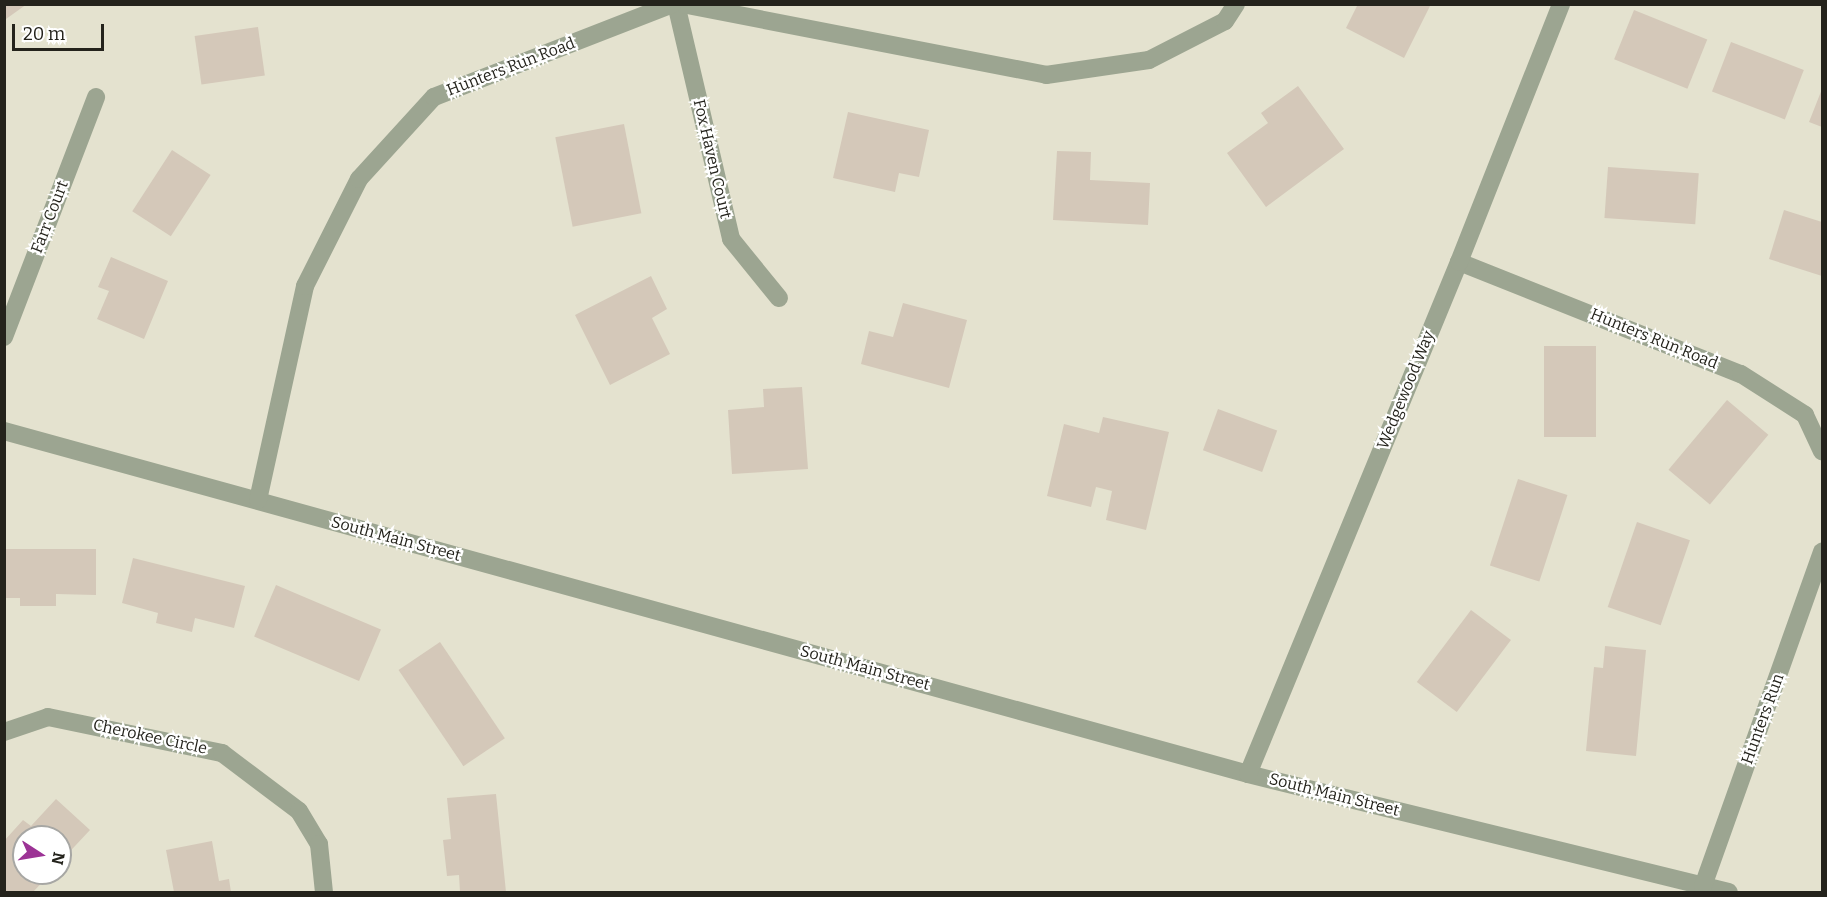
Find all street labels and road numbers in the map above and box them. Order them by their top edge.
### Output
street label: Hunters Run Road [444,34,578,100]
street label: Fox Haven Court [689,97,735,221]
street label: Farr Court [27,178,73,256]
street label: Hunters Run Road [1587,305,1721,373]
street label: Wedgewood Way [1374,328,1438,452]
street label: South Main Street [329,512,463,566]
street label: South Main Street [798,641,932,695]
street label: Hunters Run [1738,671,1788,767]
street label: Cherokee Circle [91,716,209,758]
street label: South Main Street [1267,770,1401,820]

